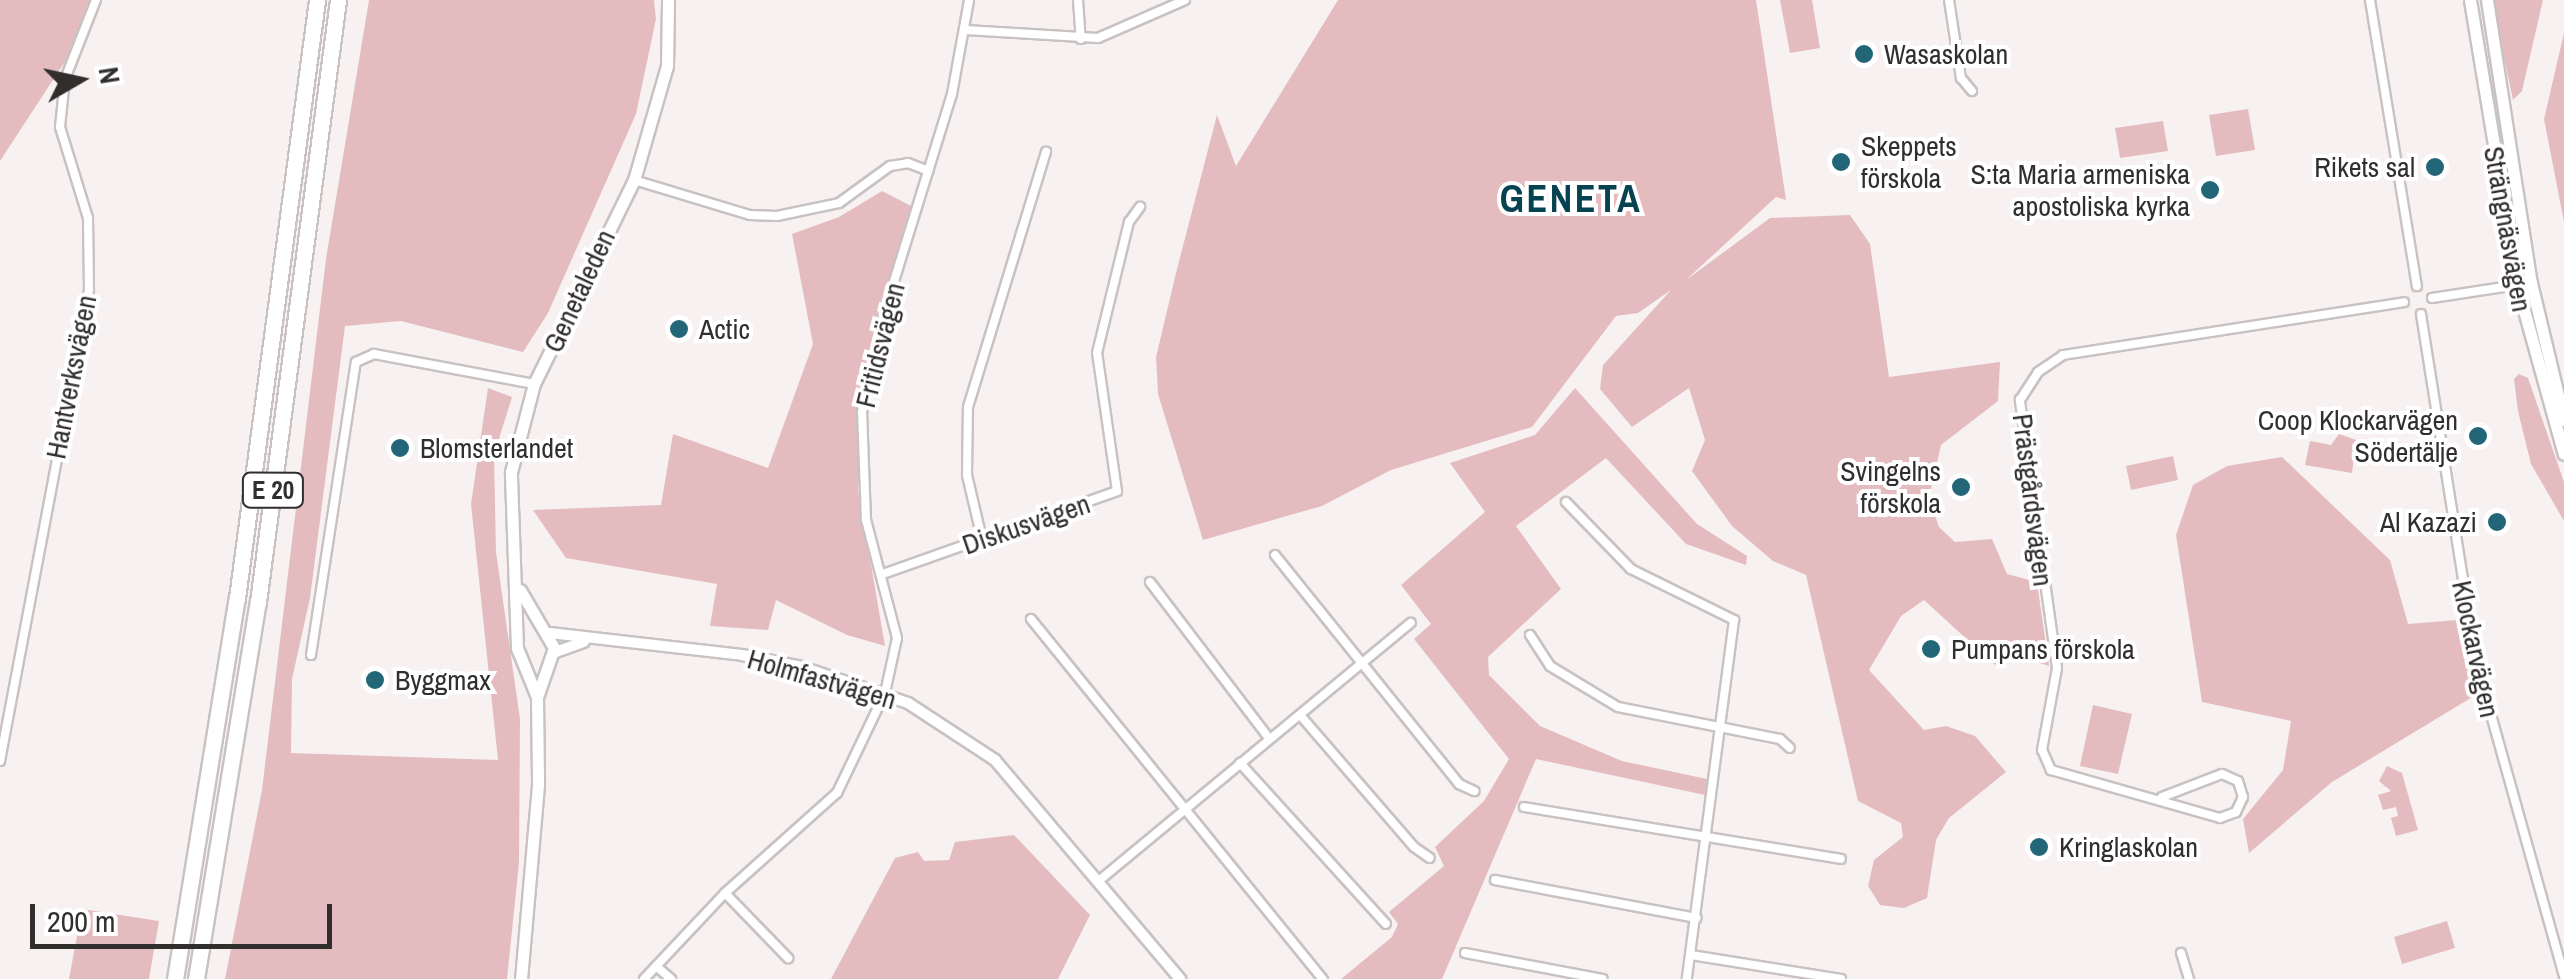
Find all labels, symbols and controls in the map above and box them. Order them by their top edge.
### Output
north arrow [30,30,130,130]
place label: Wasaskolan [1884,37,2008,71]
marker: Wasaskolan [1853,43,1875,65]
text: N [90,64,130,86]
place label: Skeppets förskola [1861,129,1957,195]
street label: Strängnäsvägen [2477,144,2539,314]
place label: Rikets sal [2314,150,2415,184]
marker: Skeppets förskola [1830,151,1852,173]
marker: Rikets sal [2424,156,2446,178]
place label: S:ta Maria armeniska apostoliska kyrka [1971,157,2190,223]
district label: GENETA [1500,176,1642,222]
marker: S:ta Maria armeniska apostoliska kyrka [2199,179,2221,201]
street label: Genetaleden [536,224,622,358]
street label: Fritidsvägen [848,279,912,411]
street label: Hantverksvägen [39,292,103,462]
place label: Actic [699,312,750,346]
marker: Actic [668,318,690,340]
place label: Coop Klockarvägen Södertälje [2258,403,2458,469]
street label: Prästgårdsvägen [2006,412,2060,588]
marker: Coop Klockarvägen Södertälje [2467,425,2489,447]
place label: Blomsterlandet [420,431,573,465]
marker: Blomsterlandet [389,437,411,459]
place label: Svingelns förskola [1840,454,1941,520]
road number: E 20 [240,470,306,510]
marker: Svingelns förskola [1950,476,1972,498]
street label: Diskusvägen [958,487,1094,561]
place label: Al Kazazi [2380,505,2477,539]
marker: Al Kazazi [2486,511,2508,533]
street label: Klockarvägen [2445,577,2507,721]
place label: Pumpans förskola [1951,632,2135,666]
marker: Pumpans förskola [1920,638,1942,660]
street label: Holmfastvägen [744,642,900,716]
place label: Byggmax [395,663,491,697]
marker: Byggmax [364,669,386,691]
place label: Kringlaskolan [2059,830,2198,864]
marker: Kringlaskolan [2028,836,2050,858]
scale bar [35,884,338,946]
text: 200 m [47,901,115,941]

